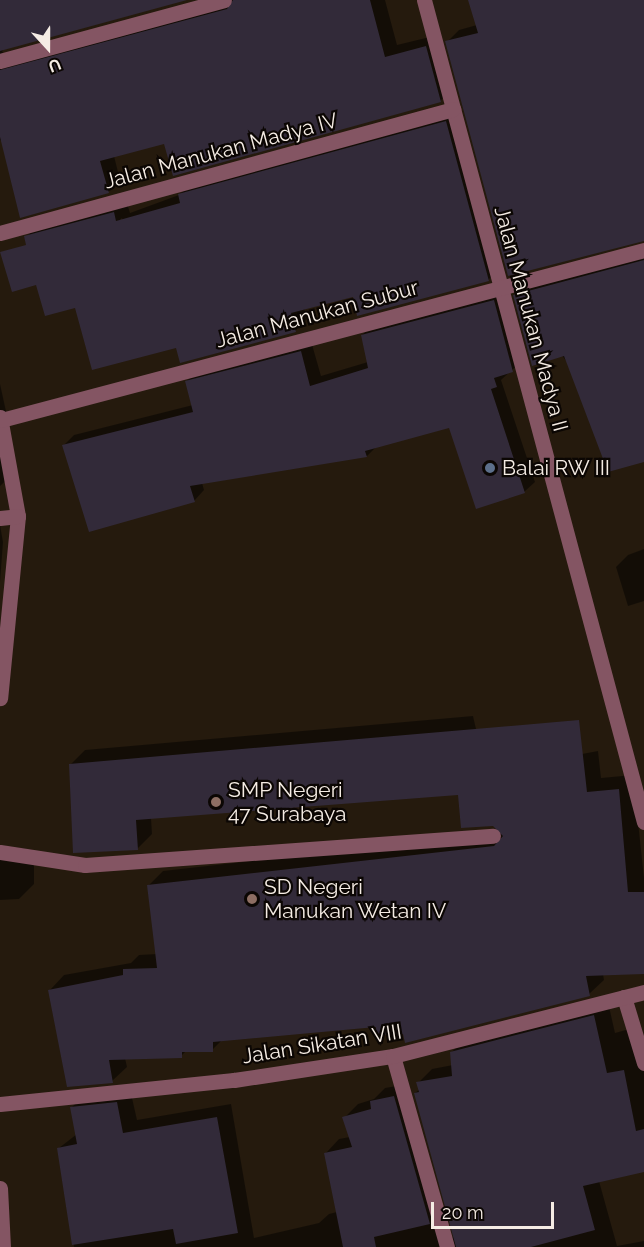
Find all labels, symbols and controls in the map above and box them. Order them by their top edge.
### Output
north arrow [18,18,78,78]
text: U [46,54,64,76]
street label: Jalan Manukan Madya IV [101,108,341,194]
street label: Jalan Manukan Madya II [489,204,573,434]
street label: Jalan Manukan Subur [213,275,421,353]
place label: Balai RW III [502,455,611,481]
marker: Balai RW III [483,461,497,475]
place label: SMP Negeri 47 Surabaya [228,777,347,827]
marker: SMP Negeri 47 Surabaya [209,795,223,809]
place label: SD Negeri Manukan Wetan IV [264,874,447,924]
marker: SD Negeri Manukan Wetan IV [245,892,259,906]
street label: Jalan Sikatan VIII [240,1019,404,1069]
scale bar [434,1190,557,1228]
text: 20 m [442,1202,484,1223]

